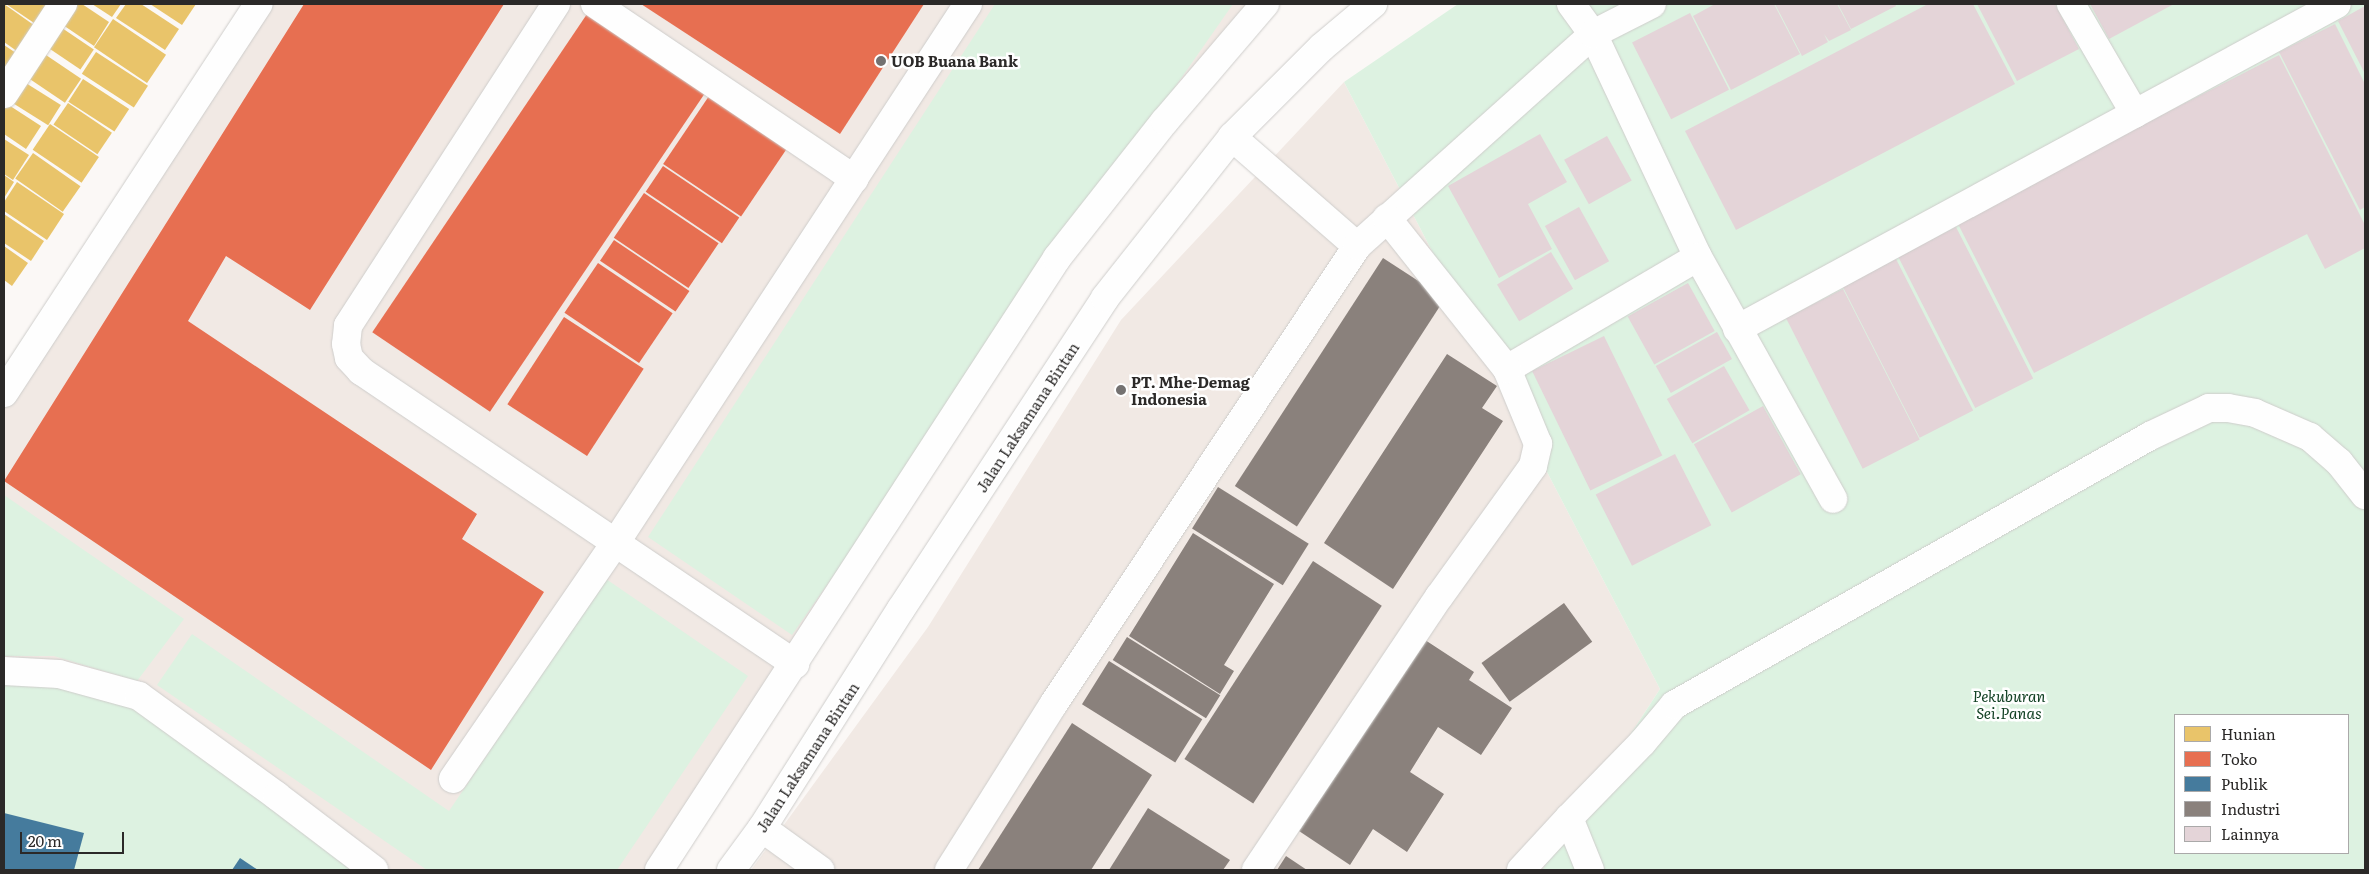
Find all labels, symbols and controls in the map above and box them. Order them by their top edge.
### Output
place label: UOB Buana Bank [891,52,1018,70]
marker: UOB Buana Bank [875,55,887,67]
street label: Jalan Laksamana Bintan [972,339,1082,495]
place label: PT. Mhe-Demag Indonesia [1131,372,1250,407]
marker: PT. Mhe-Demag Indonesia [1115,384,1127,396]
street label: Jalan Laksamana Bintan [752,679,862,835]
park label: Pekuburan Sei.Panas [1973,686,2045,721]
legend [2174,714,2349,854]
text: Hunian [2221,722,2276,745]
text: Toko [2221,747,2257,770]
text: Publik [2221,772,2267,795]
text: Industri [2221,797,2280,820]
scale bar [22,822,126,854]
text: Lainnya [2221,822,2279,845]
text: 20 m [28,829,62,852]

